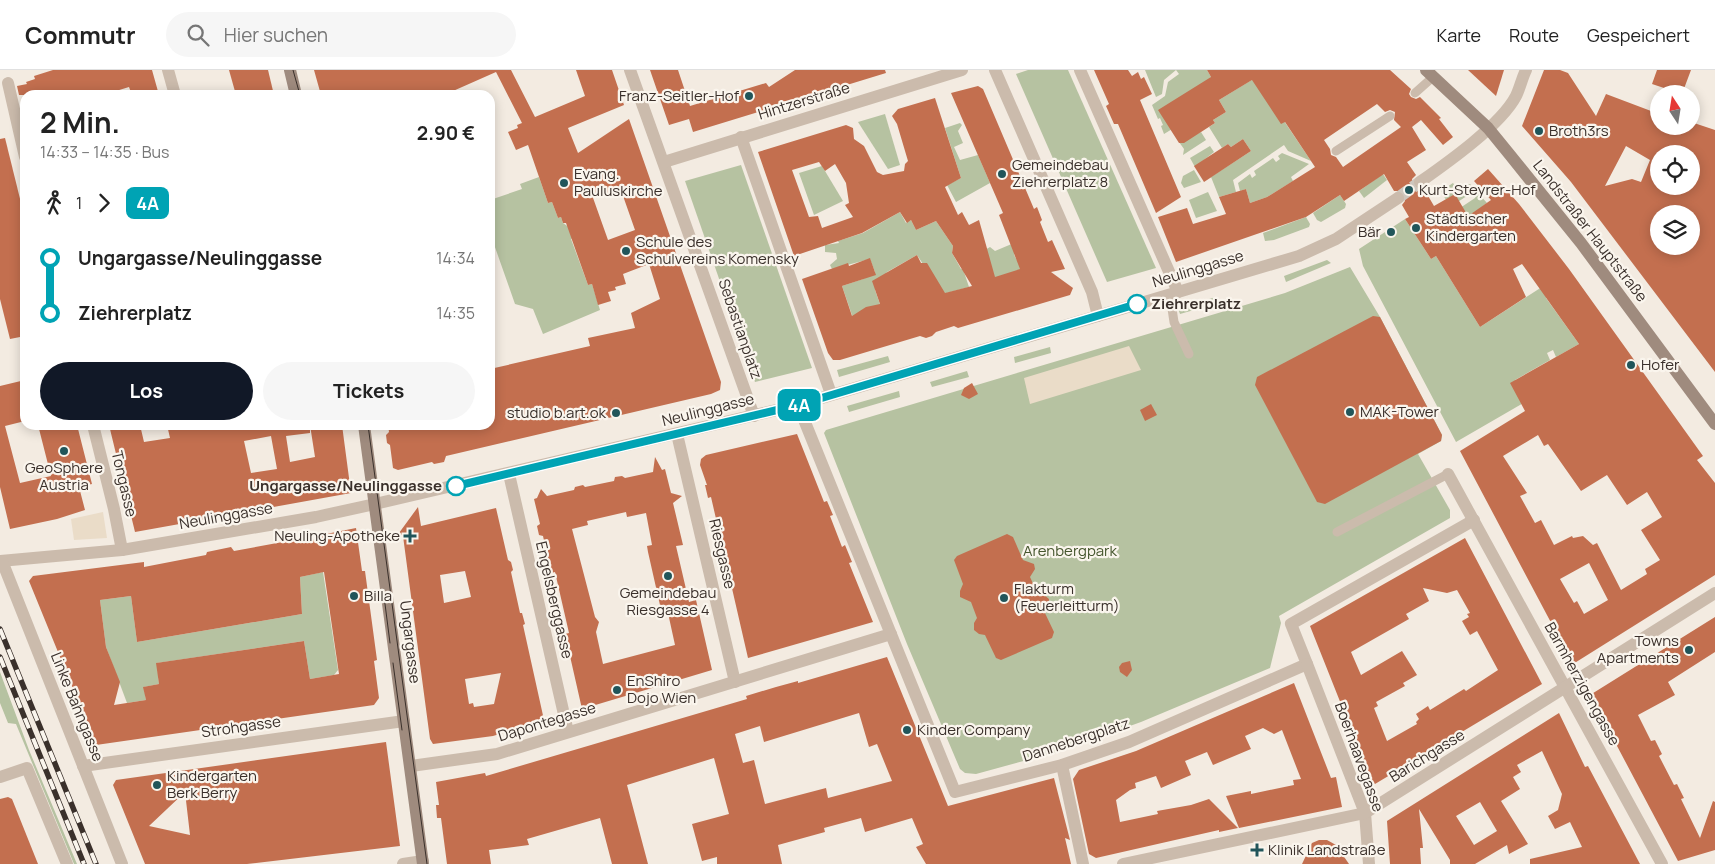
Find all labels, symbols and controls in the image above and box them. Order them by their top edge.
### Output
search box [166,12,516,57]
text: Commutr [25,18,136,51]
icon: search [184,21,212,49]
text: Hier suchen [224,22,328,48]
text: Karte [1436,23,1481,47]
text: Route [1509,23,1559,47]
text: Gespeichert [1587,23,1690,47]
street label: Hintzerstraße [755,77,853,124]
place label: Franz-Seitler-Hof [619,85,740,106]
north arrow [1650,85,1700,135]
map controls [1650,85,1700,255]
marker: Franz-Seitler-Hof [743,90,755,102]
text: 2 Min. [40,103,120,141]
text: 2.90 € [417,120,475,146]
place label: Broth3rs [1549,120,1609,141]
marker: Broth3rs [1533,125,1545,137]
text: 14:33 – 14:35 · Bus [40,141,169,163]
button: locate [1650,145,1700,195]
place label: Gemeindebau Ziehrerplatz 8 [1012,154,1109,192]
street label: Landstraßer Hauptstraße [1528,155,1653,306]
place label: Evang. Pauluskirche [574,163,663,201]
marker: Gemeindebau Ziehrerplatz 8 [996,168,1008,180]
marker: Evang. Pauluskirche [558,177,570,189]
place label: Kurt-Steyrer-Hof [1419,179,1536,200]
marker: Kurt-Steyrer-Hof [1403,184,1415,196]
icon: walk [40,189,68,217]
icon: forward [90,189,118,217]
text: 4A [136,191,159,215]
text: 1 [76,192,82,214]
button: layers [1650,205,1700,255]
place label: Städtischer Kindergarten [1426,208,1516,246]
place label: Bär [1358,221,1382,242]
marker: Städtischer Kindergarten [1410,222,1422,234]
marker: Bär [1385,226,1397,238]
place label: Schule des Schulvereins Komensky [636,231,799,269]
text: Ungargasse/Neulinggasse [78,245,322,271]
marker: Schule des Schulvereins Komensky [620,245,632,257]
street label: Neulinggasse [1150,245,1246,292]
text: 14:34 [436,247,475,269]
street label: Sebastianplatz [714,276,767,382]
place label: Ziehrerplatz [1151,293,1241,314]
marker: Ziehrerplatz [1127,294,1147,314]
text: Ziehrerplatz [78,300,192,326]
text: 14:35 [436,302,475,324]
place label: Hofer [1641,354,1680,375]
marker: Hofer [1625,359,1637,371]
button: Los [40,362,253,420]
button: Tickets [263,362,475,420]
street label: Neulinggasse [659,388,756,431]
line badge: 4A [776,389,822,421]
text: 4A [788,393,810,417]
place label: MAK-Tower [1360,401,1440,422]
place label: studio b.art.ok [507,402,607,423]
marker: MAK-Tower [1344,406,1356,418]
marker: studio b.art.ok [610,407,622,419]
marker: GeoSphere Austria [58,445,70,457]
street label: Tongasse [107,449,142,519]
place label: GeoSphere Austria [25,457,103,495]
place label: Ungargasse/Neulinggasse [249,475,442,496]
marker: Ungargasse/Neulinggasse [446,476,466,496]
street label: Neulinggasse [178,497,274,534]
street label: Riesgasse [704,517,741,591]
place label: Neuling-Apotheke [274,525,400,546]
marker: Neuling-Apotheke [404,530,416,542]
street label: Engelsberggasse [531,539,578,661]
park label: Arenbergpark [1023,540,1118,561]
marker: Gemeindebau Riesgasse 4 [662,570,674,582]
place label: Flakturm (Feuerleitturm) [1014,578,1120,616]
place label: Gemeindebau Riesgasse 4 [620,582,716,620]
place label: Billa [364,585,392,606]
marker: Billa [348,590,360,602]
marker: Flakturm (Feuerleitturm) [998,592,1010,604]
street label: Ungargasse [395,599,426,685]
street label: Barmherzigengasse [1540,618,1625,750]
place label: Towns Apartments [1597,630,1679,668]
marker: Towns Apartments [1683,644,1695,656]
street label: Linke Bahngasse [46,649,109,765]
place label: EnShiro Dojo Wien [627,670,696,708]
marker: EnShiro Dojo Wien [611,684,623,696]
street label: Dapontegasse [495,697,599,746]
street label: Boerhaavegasse [1330,699,1389,815]
street label: Strohgasse [200,711,282,742]
street label: Dannebergplatz [1020,712,1132,767]
place label: Kinder Company [917,719,1030,740]
marker: Kinder Company [901,724,913,736]
street label: Barichgasse [1385,724,1469,787]
place label: Kindergarten Berk Berry [167,765,257,803]
marker: Kindergarten Berk Berry [151,779,163,791]
place label: Klinik Landstraße [1268,839,1386,860]
marker: Klinik Landstraße [1250,843,1264,857]

